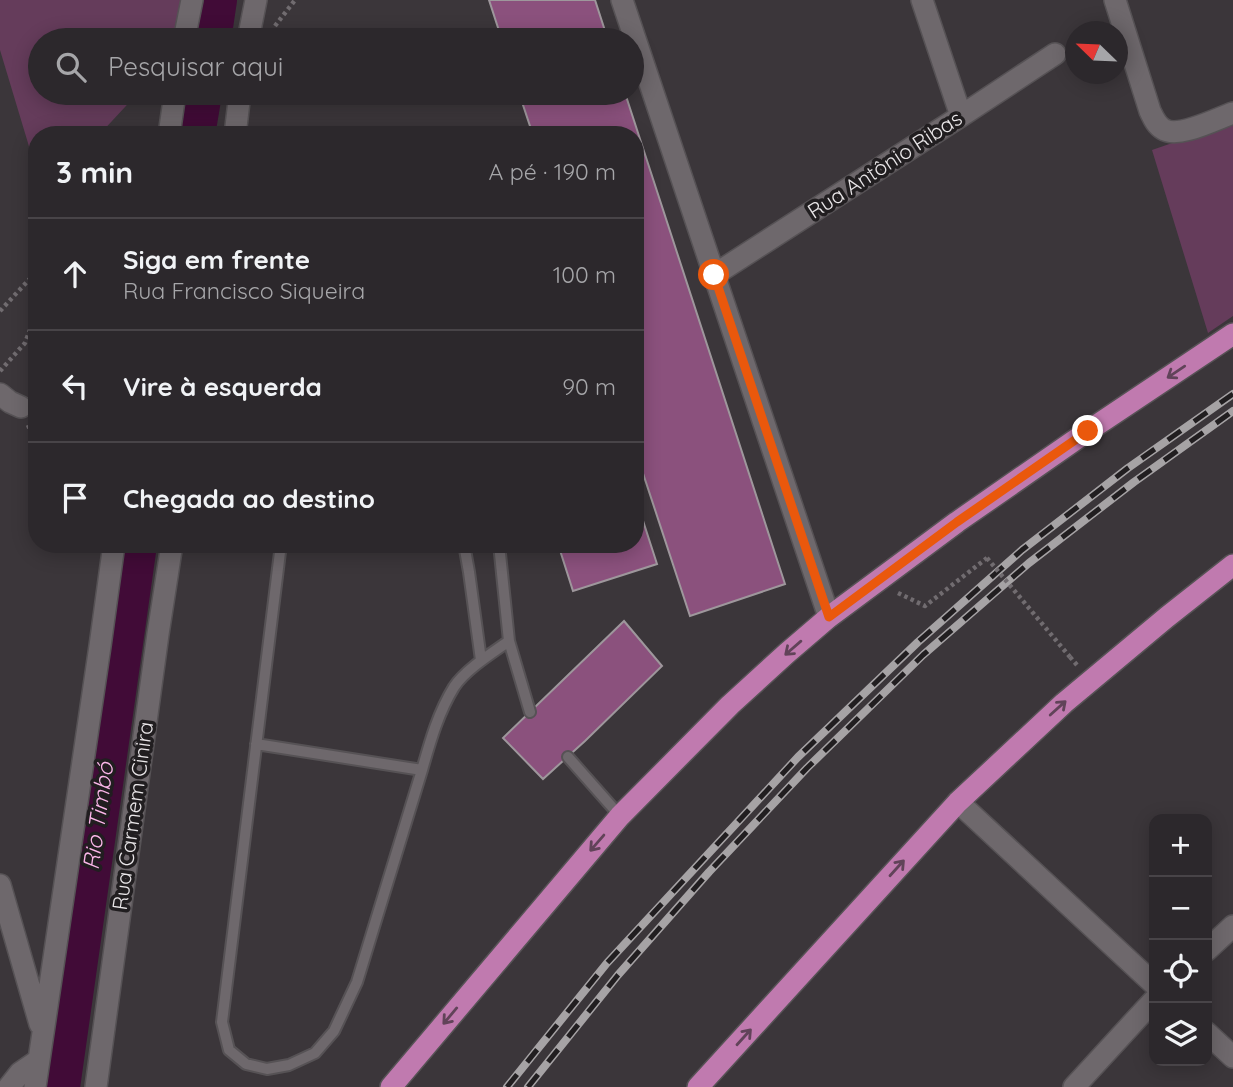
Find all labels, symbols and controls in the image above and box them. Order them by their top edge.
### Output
north arrow [1065,21,1128,84]
search box [28,28,644,105]
icon: search [52,48,90,86]
text: Pesquisar aqui [108,50,283,83]
street label: Rua Antônio Ribas [802,105,966,224]
text: 3 min [56,153,133,191]
text: A pé · 190 m [489,157,616,186]
text: Siga em frente [123,243,310,276]
icon: ahead [56,255,94,293]
route start [698,259,729,290]
text: 100 m [553,260,616,289]
text: Rua Francisco Siqueira [123,276,365,305]
one-way arrow [1167,365,1186,379]
icon: left [56,367,94,405]
text: Vire à esquerda [123,370,322,403]
text: 90 m [562,372,616,401]
route end [1072,415,1103,446]
icon: arrive [56,479,94,517]
text: Chegada ao destino [123,482,375,515]
one-way arrow [784,640,802,656]
one-way arrow [1049,700,1066,717]
street label: Rua Carmem Cinira [106,720,158,912]
water label: Rio Timbó [76,759,120,871]
map controls [1149,814,1212,1066]
button: + [1149,814,1212,877]
one-way arrow [589,834,605,852]
one-way arrow [889,859,905,877]
button: − [1149,877,1212,940]
button: locate [1149,940,1212,1003]
button: layers [1149,1003,1212,1066]
one-way arrow [442,1007,458,1025]
one-way arrow [735,1028,751,1046]

